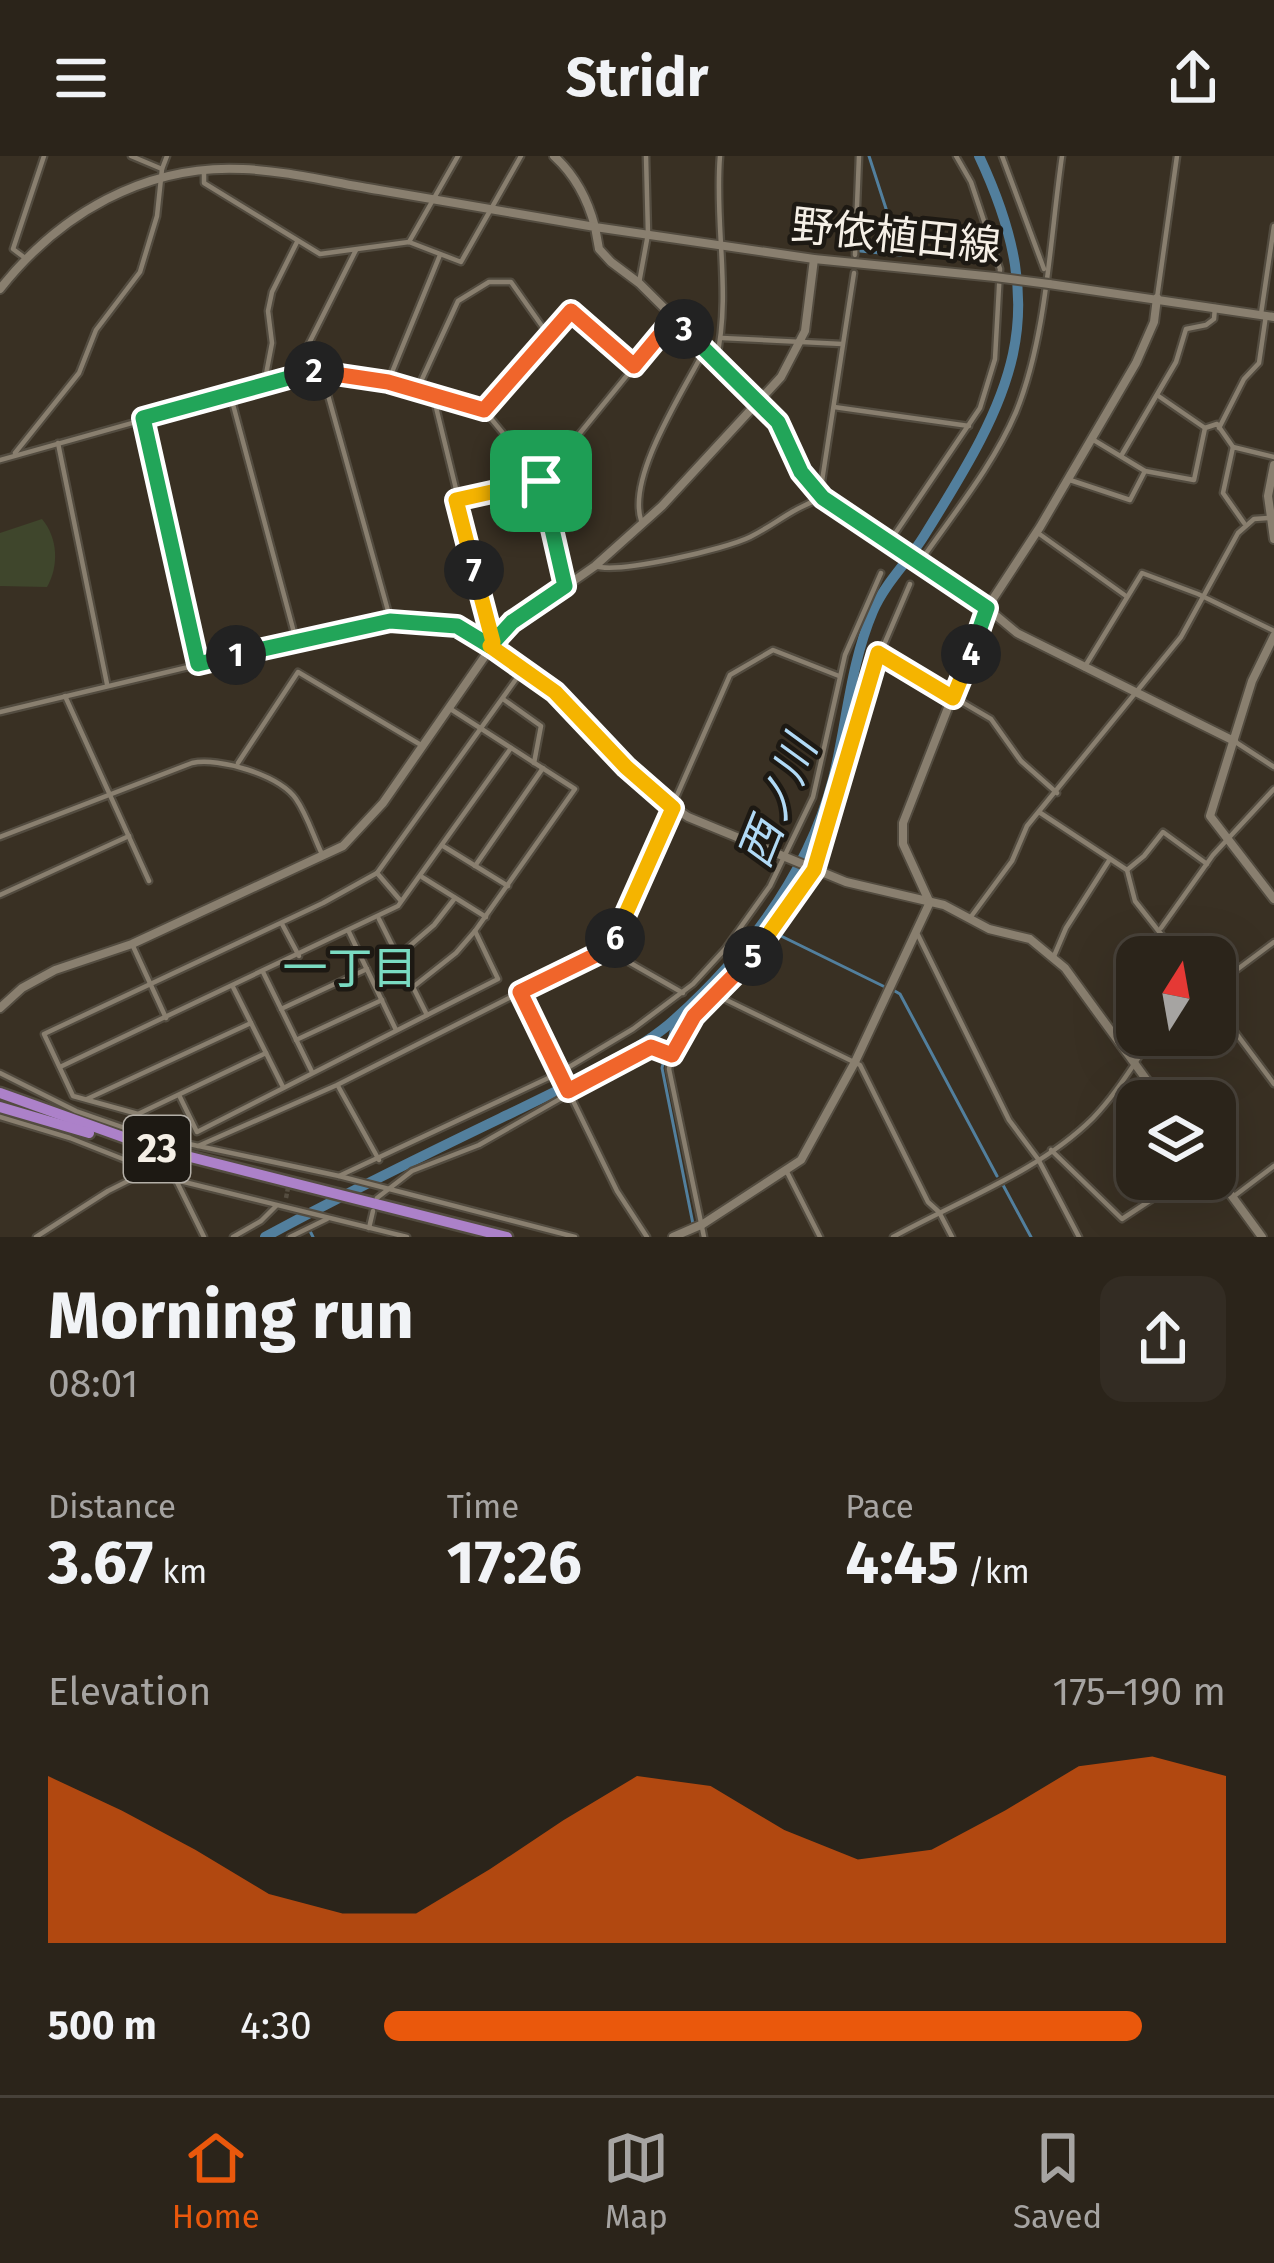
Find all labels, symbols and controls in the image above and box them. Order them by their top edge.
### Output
icon: menu [48,45,114,111]
icon: share [1160,45,1226,111]
text: Stridr [566,46,708,110]
street label: 野依植田線 [789,200,1003,272]
pin: 3 [654,299,714,359]
text: 3 [675,309,693,349]
pin: 2 [284,341,344,401]
text: 2 [305,351,323,391]
pin [490,430,592,532]
icon: arrive [508,448,574,514]
pin: 7 [444,540,504,600]
text: 7 [466,550,482,590]
pin: 4 [941,624,1001,684]
pin: 1 [206,625,266,685]
text: 4 [962,634,980,674]
text: 1 [228,635,244,675]
water label: 西ノ川 [728,726,830,875]
pin: 6 [585,908,645,968]
text: 6 [606,918,624,958]
pin: 5 [723,926,783,986]
text: 5 [744,936,762,976]
north arrow [1116,936,1236,1056]
map controls [1116,936,1236,1200]
district label: 一丁目 [282,942,418,996]
button: layers [1116,1080,1236,1200]
road number: 23 [124,1116,190,1182]
text: Morning run [48,1276,414,1355]
button: share [1100,1276,1226,1402]
text: 08:01 [48,1361,138,1407]
text: Distance [48,1487,176,1527]
text: Time [447,1487,519,1527]
text: Pace [845,1487,914,1527]
text: 3.67 [48,1527,153,1599]
text: 17:26 [447,1527,582,1599]
text: 4:45 [845,1527,959,1599]
text: km [153,1552,207,1592]
text: /km [959,1552,1030,1592]
text: Elevation [48,1669,211,1715]
text: 175–190 m [1052,1669,1226,1715]
text: 500 m [48,2003,157,2049]
text: 4:30 [240,2003,312,2049]
tab: Home [172,2125,260,2237]
tab: Map [603,2125,669,2237]
tab: Saved [1013,2125,1102,2237]

